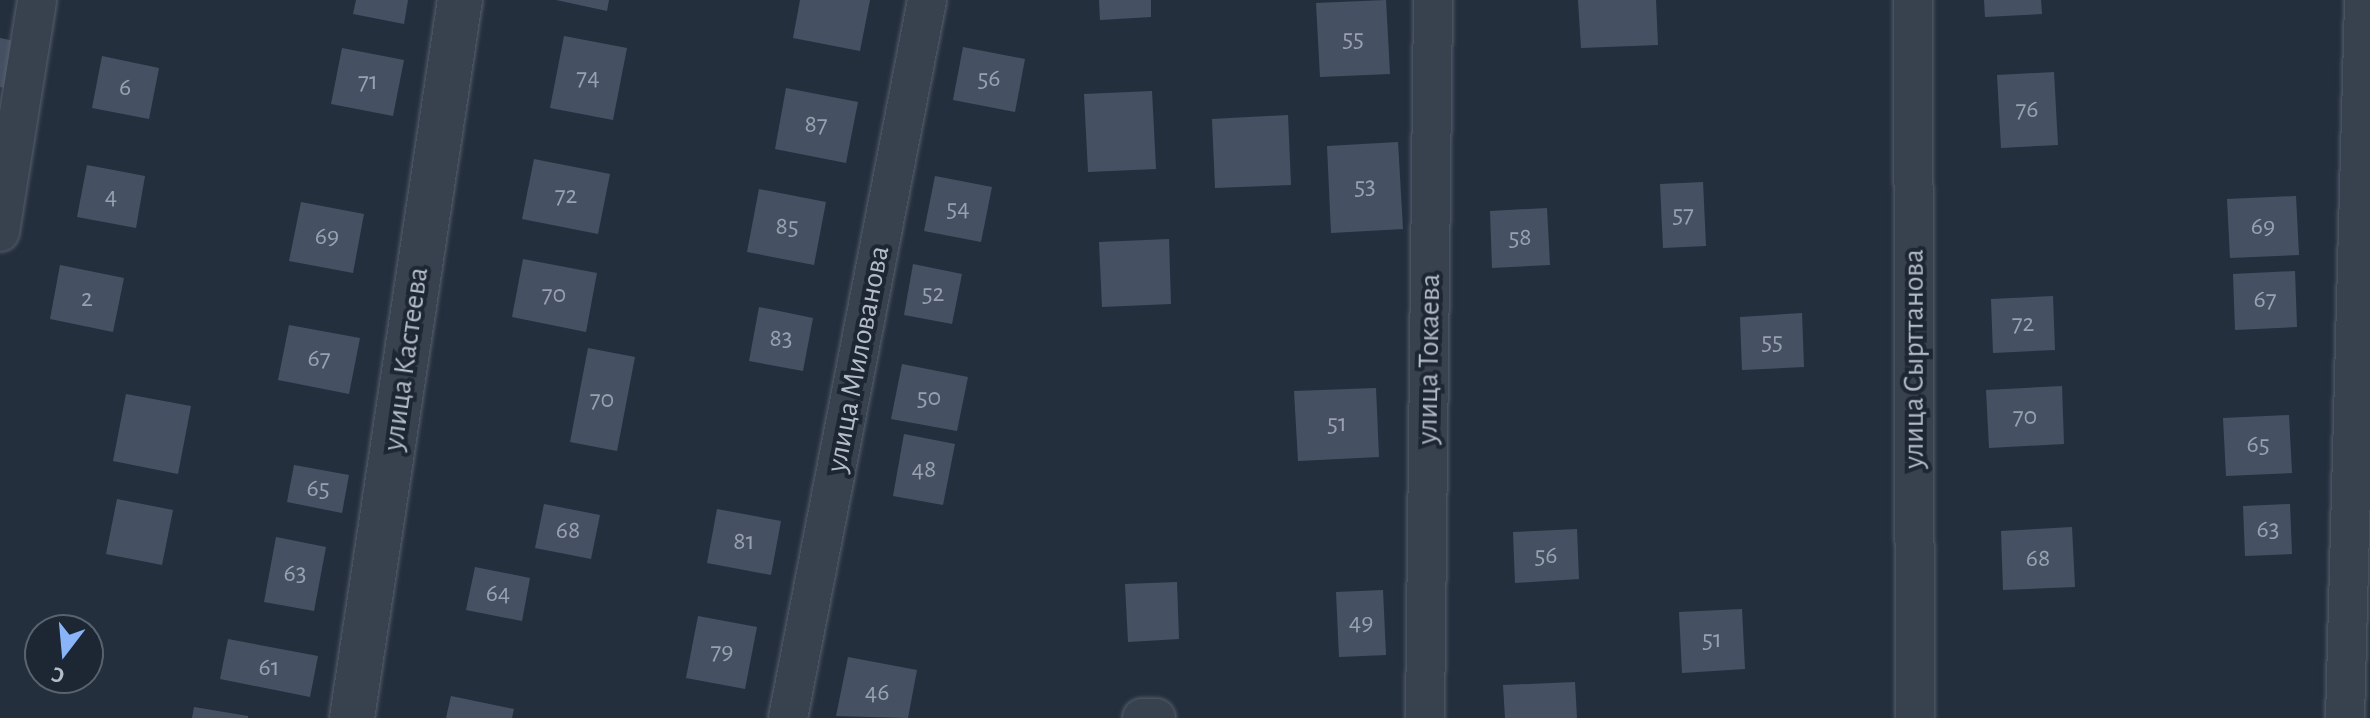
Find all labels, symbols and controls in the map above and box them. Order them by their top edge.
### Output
house number: 55 [1342,23,1364,55]
house number: 74 [576,62,600,94]
house number: 56 [977,63,1001,95]
house number: 71 [358,66,378,98]
house number: 6 [119,72,131,104]
house number: 76 [2015,94,2039,126]
house number: 87 [804,109,828,141]
house number: 53 [1354,171,1376,203]
house number: 72 [555,180,577,212]
house number: 4 [105,181,117,213]
house number: 54 [946,193,970,225]
house number: 57 [1672,199,1694,231]
house number: 85 [775,211,799,243]
house number: 69 [2251,211,2275,243]
house number: 69 [315,221,339,253]
house number: 58 [1508,222,1532,254]
street label: улица Милованова [818,243,898,475]
street label: улица Сырттанова [1896,249,1932,469]
street label: улица Кастеева [375,265,437,453]
street label: улица Токаева [1410,273,1448,445]
house number: 52 [922,278,944,310]
house number: 70 [542,279,566,311]
house number: 2 [81,283,93,315]
house number: 67 [2253,284,2277,316]
house number: 72 [2012,308,2034,340]
house number: 83 [769,323,793,355]
house number: 55 [1761,326,1783,358]
house number: 67 [307,343,331,375]
house number: 50 [917,382,941,414]
house number: 70 [590,384,614,416]
house number: 70 [2013,401,2037,433]
house number: 51 [1327,408,1347,440]
house number: 65 [2246,429,2270,461]
house number: 48 [912,454,936,486]
house number: 65 [306,473,330,505]
house number: 63 [2257,514,2279,546]
house number: 68 [556,515,580,547]
house number: 81 [733,526,755,558]
house number: 56 [1534,540,1558,572]
house number: 68 [2026,543,2050,575]
house number: 63 [284,558,306,590]
house number: 64 [486,578,510,610]
house number: 49 [1349,607,1373,639]
north arrow [24,614,104,694]
house number: 51 [1702,624,1722,656]
house number: 79 [710,636,734,668]
house number: 61 [258,652,280,684]
text: С [49,663,67,687]
house number: 46 [865,677,889,709]

